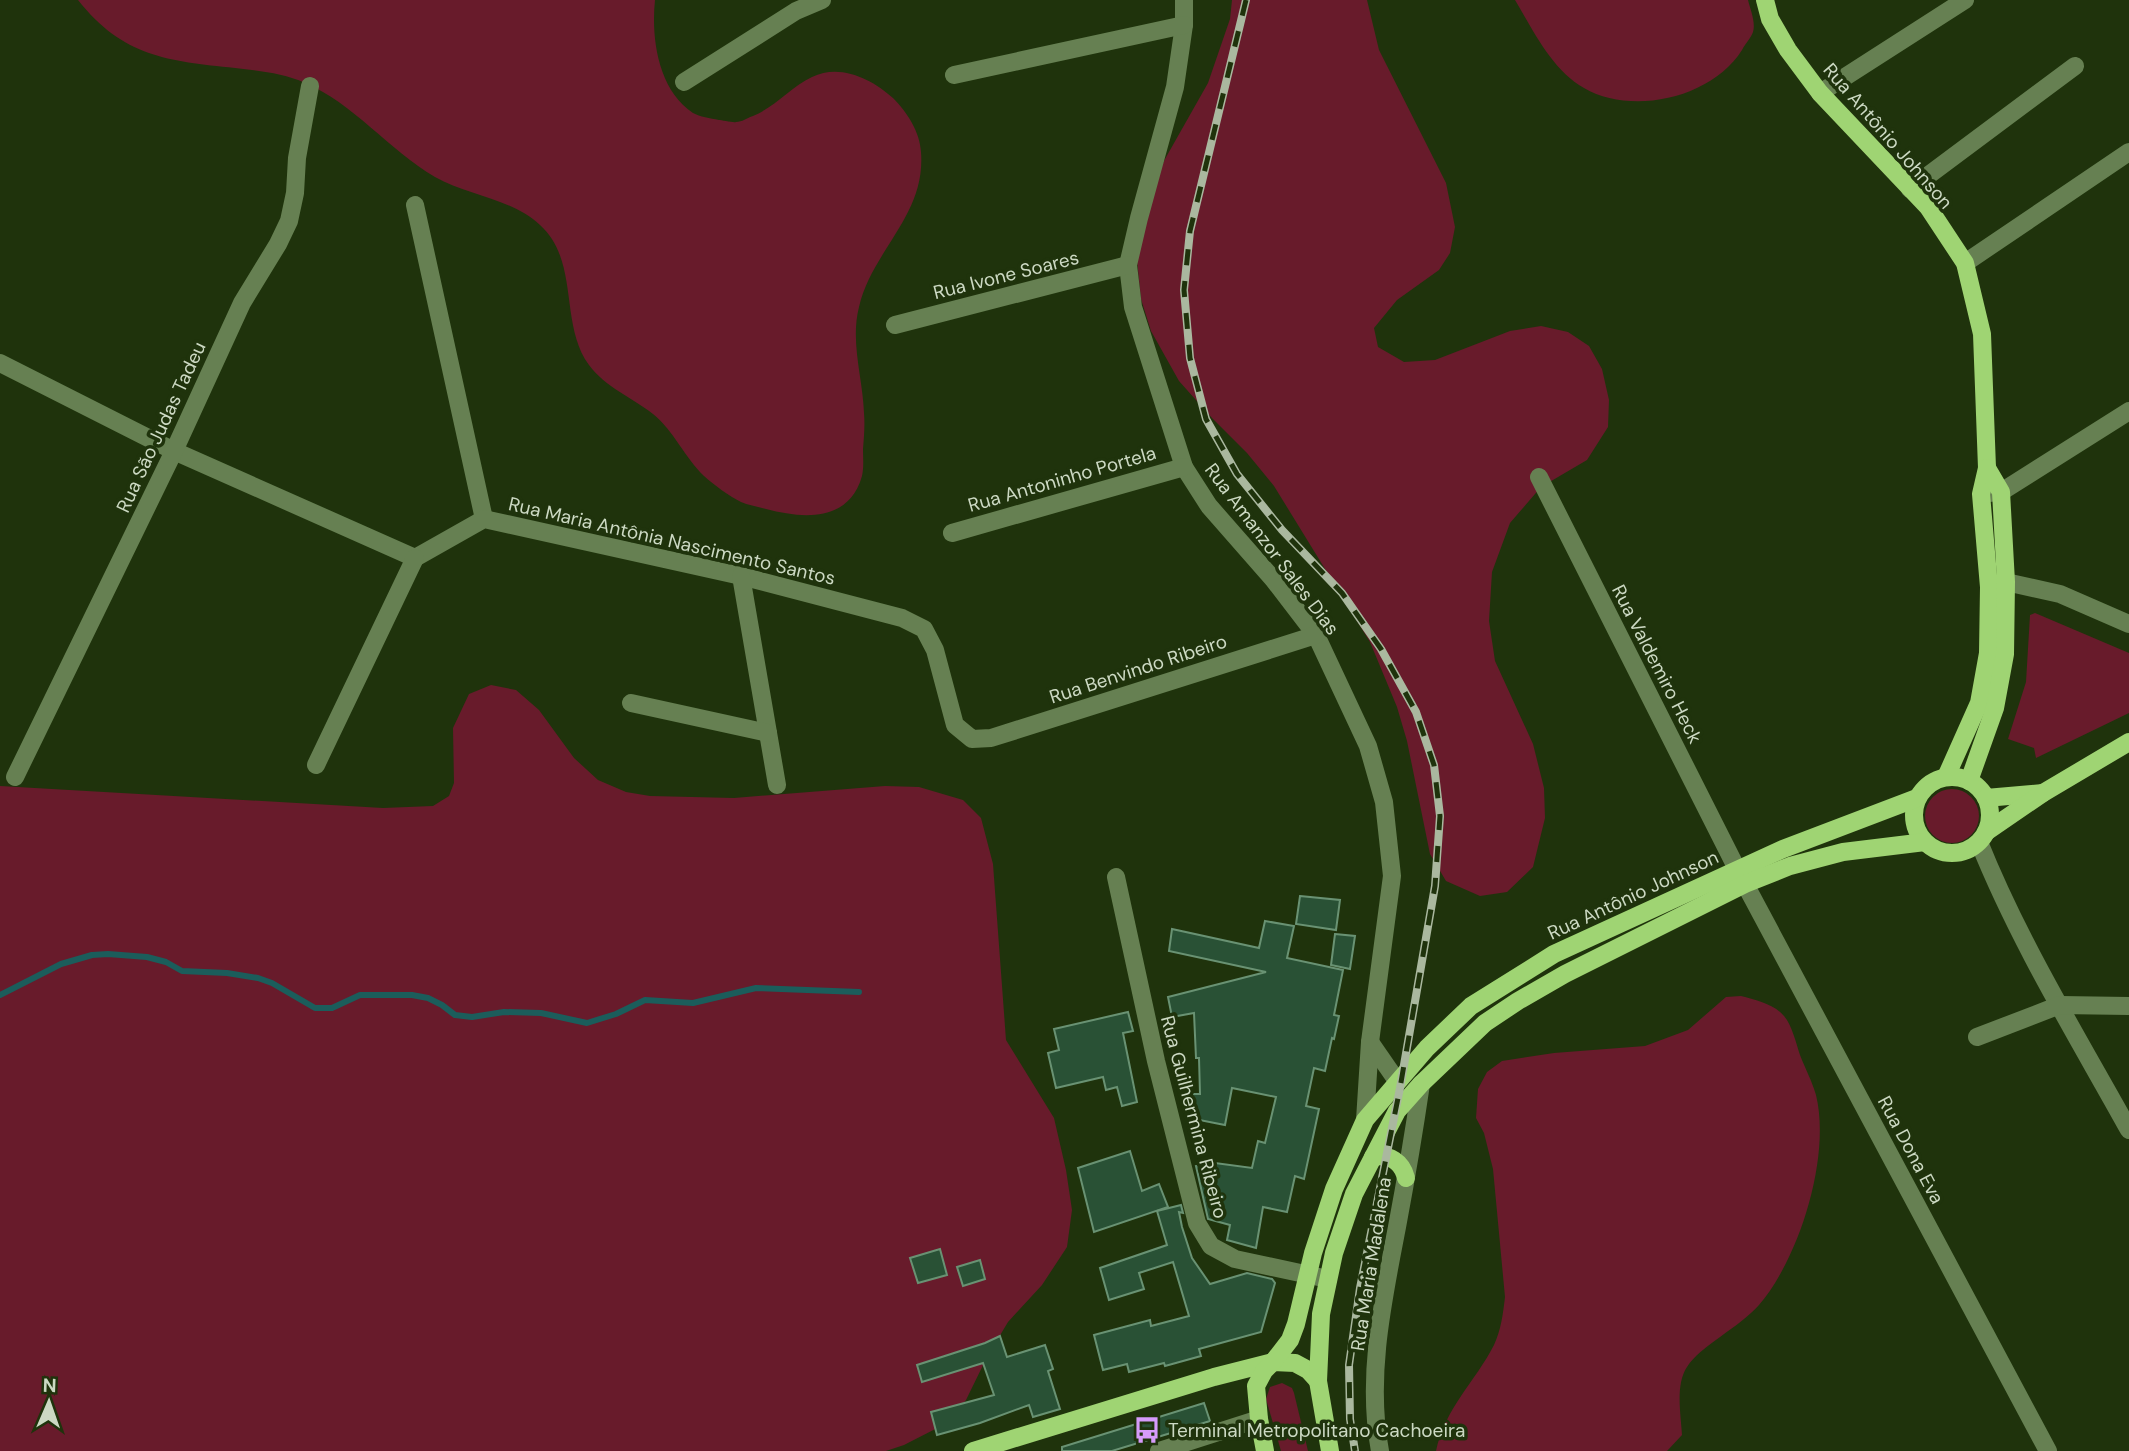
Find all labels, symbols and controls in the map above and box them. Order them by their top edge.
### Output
street label: Rua Antônio Johnson [1818,58,1958,214]
street label: Rua Ivone Soares [931,245,1081,305]
street label: Rua São Judas Tadeu [110,338,212,516]
street label: Rua Antoninho Portela [965,440,1159,518]
street label: Rua Amanzor Sales Dias [1199,458,1345,640]
street label: Rua Maria Antônia Nascimento Santos [506,491,838,591]
street label: Rua Valdemiro Heck [1606,580,1708,748]
street label: Rua Benvindo Ribeiro [1046,628,1230,710]
street label: Rua Antônio Johnson [1544,844,1722,946]
street label: Rua Guilhermina Ribeiro [1155,1013,1233,1221]
street label: Rua Dona Eva [1872,1092,1950,1208]
street label: Rua Maria Madalena [1345,1175,1397,1353]
north arrow [14,1367,84,1437]
text: N [42,1373,57,1398]
bus stop icon: Terminal Metropolitano Cachoeira [1132,1415,1162,1445]
place label: Terminal Metropolitano Cachoeira [1168,1418,1465,1443]

